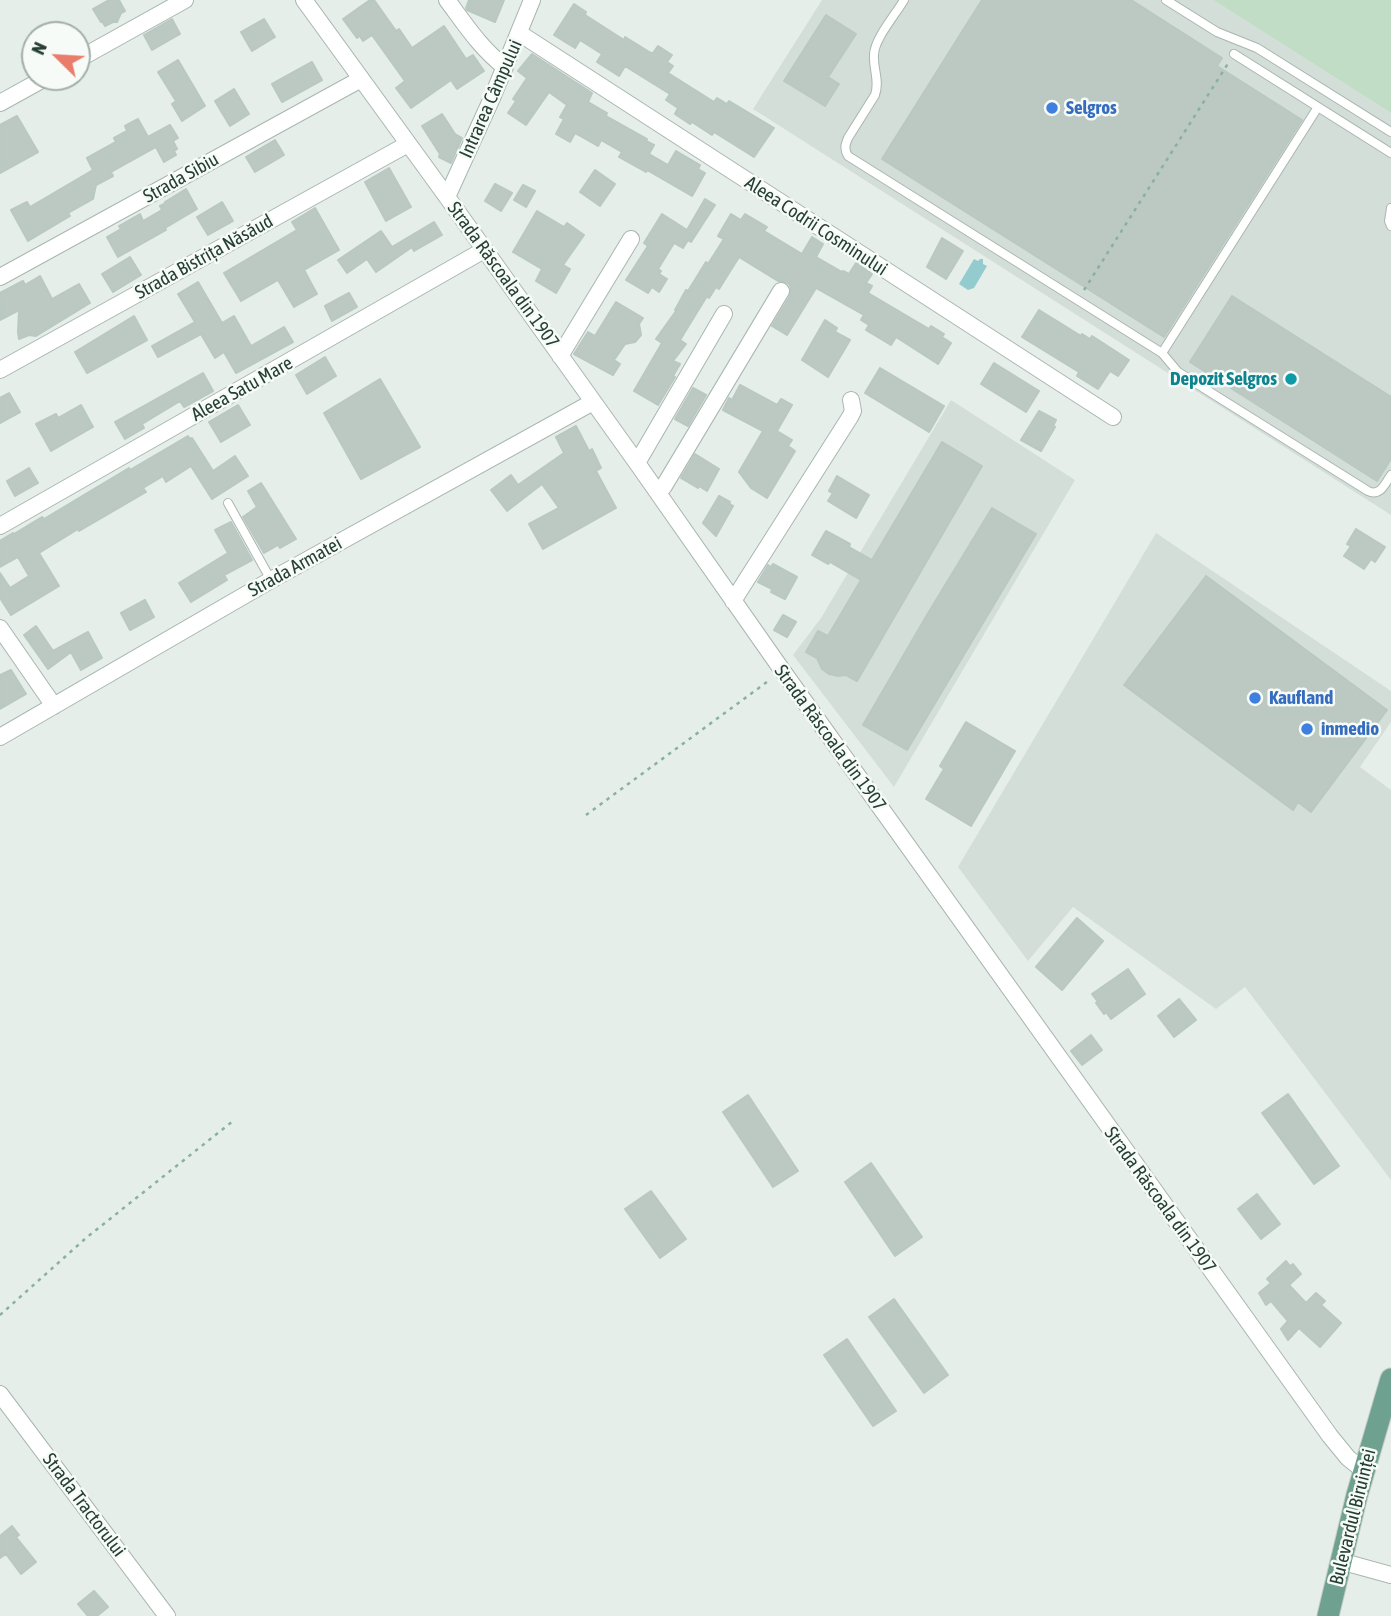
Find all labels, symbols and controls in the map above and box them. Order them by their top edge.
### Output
north arrow [21,21,91,91]
street label: Intrarea Câmpului [455,36,527,162]
text: N [26,39,51,58]
place label: Selgros [1066,97,1117,119]
marker: Selgros [1044,100,1060,116]
street label: Strada Sibiu [139,148,223,208]
street label: Aleea Codrii Cosminului [740,171,892,281]
street label: Strada Răscoala din 1907 [442,197,564,353]
street label: Strada Bistrița Năsăud [131,210,277,304]
street label: Aleea Satu Mare [187,352,297,426]
place label: Depozit Selgros [1170,368,1277,390]
marker: Depozit Selgros [1283,371,1299,387]
street label: Strada Armatei [244,532,346,602]
street label: Strada Răscoala din 1907 [769,660,891,816]
place label: Kaufland [1269,687,1333,709]
marker: Kaufland [1247,690,1263,706]
place label: inmedio [1321,718,1379,740]
marker: inmedio [1299,721,1315,737]
street label: Strada Răscoala din 1907 [1099,1122,1221,1278]
street label: Bulevardul Biruinței [1325,1447,1381,1587]
street label: Strada Tractorului [38,1449,130,1561]

